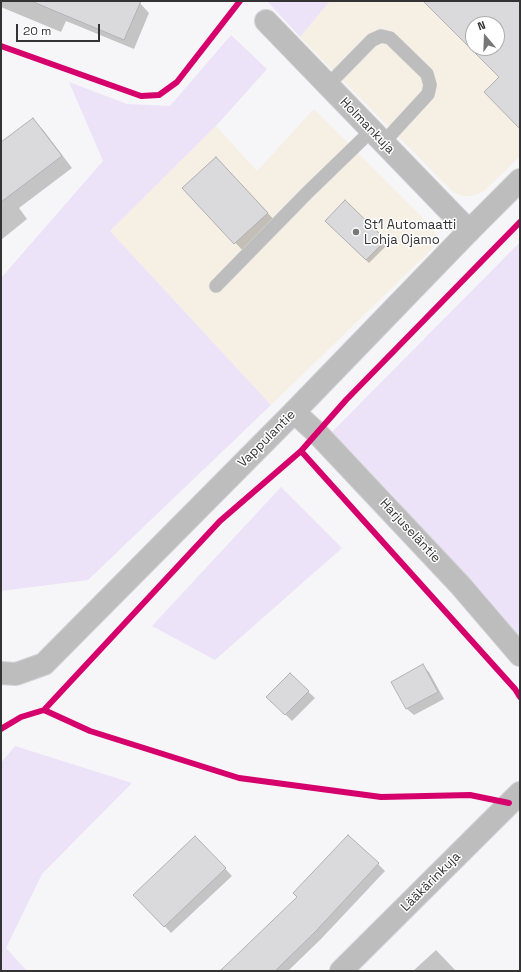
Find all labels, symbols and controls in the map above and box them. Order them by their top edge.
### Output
scale bar [18,16,102,42]
north arrow [465,16,505,56]
text: N [476,18,487,33]
text: 20 m [23,23,51,39]
street label: Holmankuja [336,95,398,157]
place label: St1 Automaatti Lohja Ojamo [364,217,456,248]
marker: St1 Automaatti Lohja Ojamo [351,227,361,237]
street label: Vappulantie [235,407,299,471]
street label: Harjuseläntie [376,496,444,566]
street label: Lääkärinkuja [398,849,464,915]

